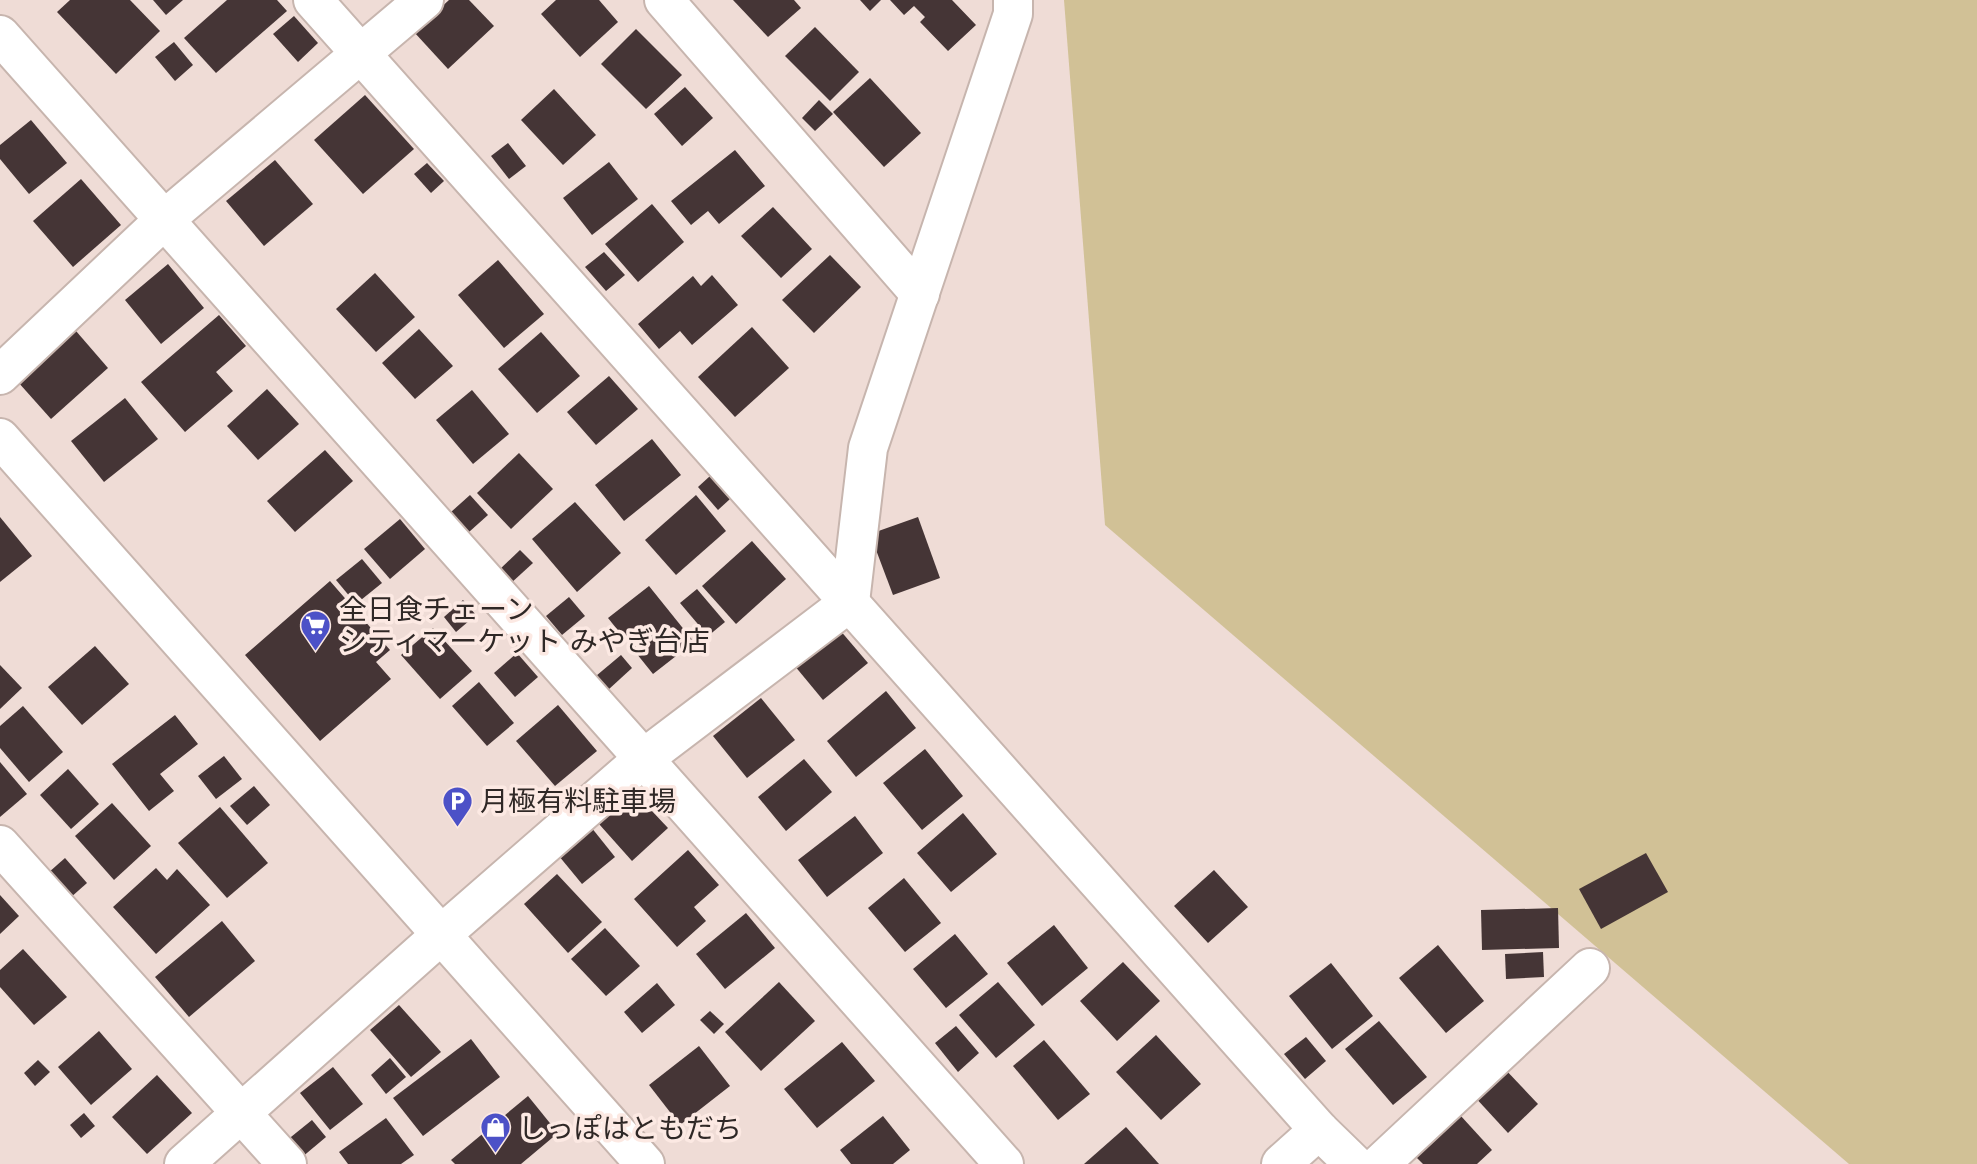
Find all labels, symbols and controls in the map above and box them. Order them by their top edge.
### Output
place label: 全日食チェーン シティマーケット みやぎ台店 [339,589,710,662]
supermarket icon: 全日食チェーン シティマーケット みやぎ台店 [299,608,333,652]
place label: 月極有料駐車場 [480,781,676,822]
parking icon: 月極有料駐車場 [440,784,474,828]
place label: しっぽはともだち [518,1108,742,1149]
shop icon: しっぽはともだち [478,1111,512,1155]

